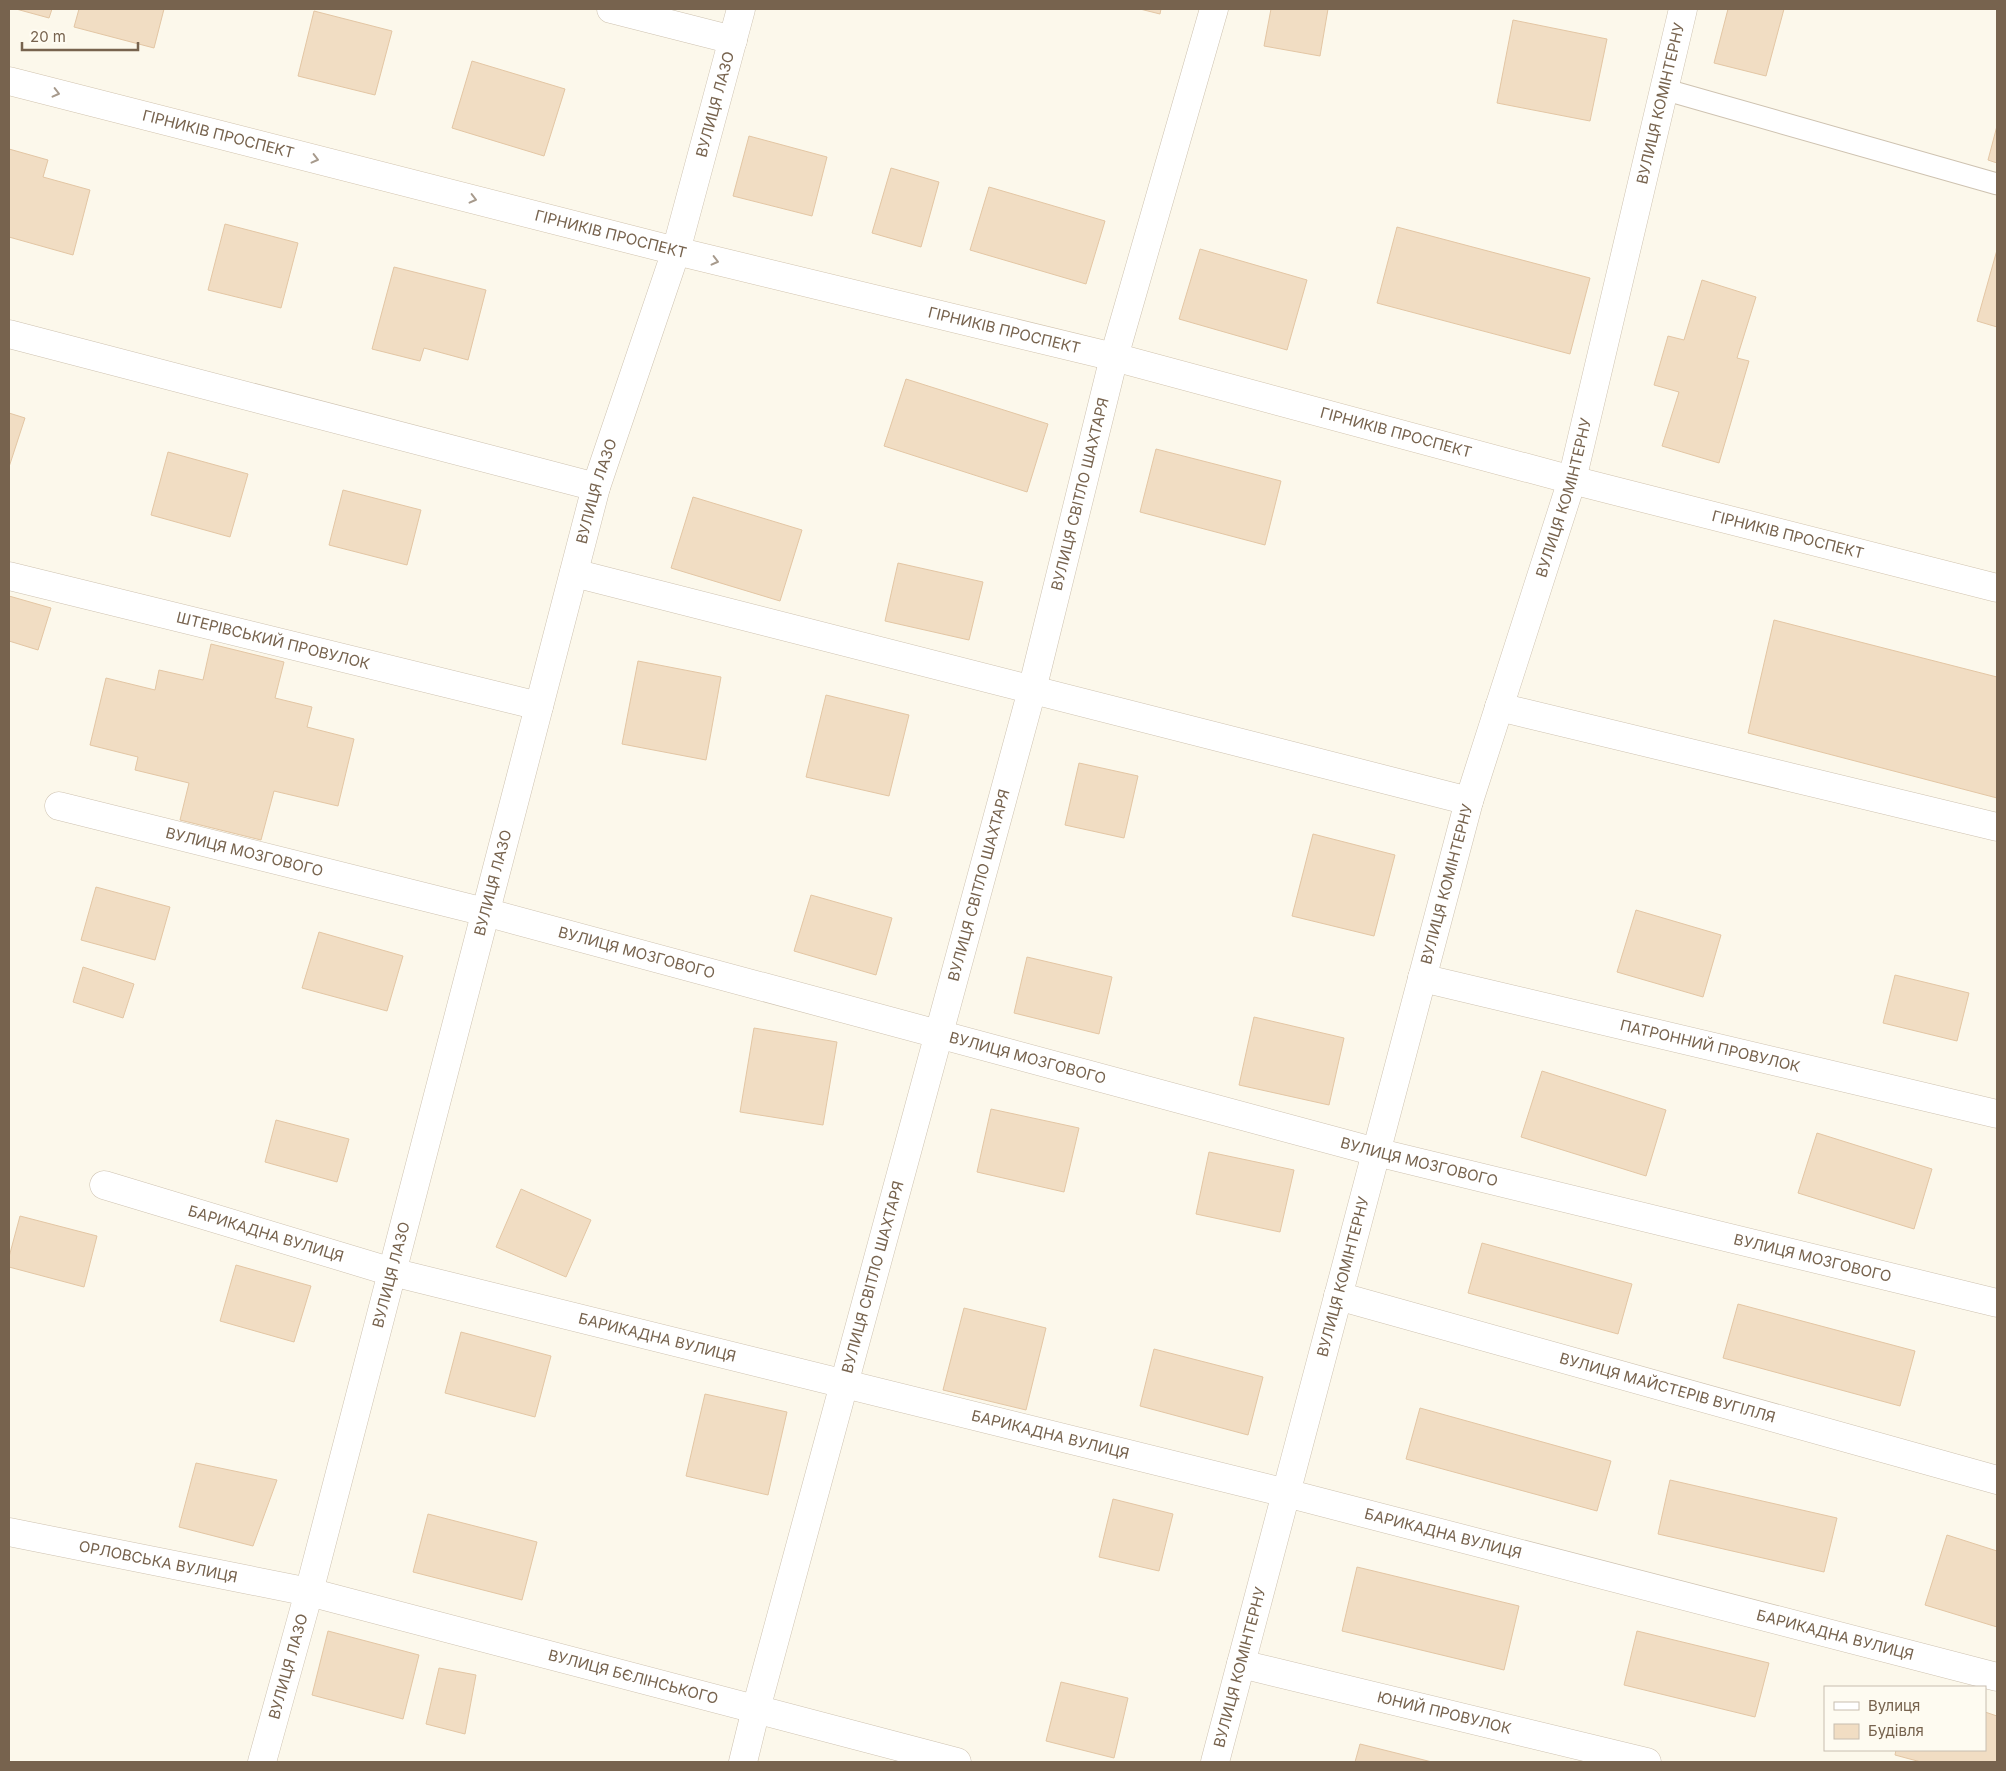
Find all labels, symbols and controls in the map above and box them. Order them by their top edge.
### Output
scale bar [22,20,139,52]
street label: ВУЛИЦЯ КОМІНТЕРНУ [1632,20,1689,186]
text: 20 m [30,27,66,46]
street label: ВУЛИЦЯ ЛАЗО [692,49,738,159]
one-way arrow [52,87,60,98]
street label: ГІРНИКІВ ПРОСПЕКТ [140,105,296,162]
one-way arrow [311,153,320,164]
one-way arrow [468,194,476,204]
street label: ГІРНИКІВ ПРОСПЕКТ [533,205,689,262]
one-way arrow [710,255,719,266]
street label: ГІРНИКІВ ПРОСПЕКТ [926,302,1082,358]
street label: ВУЛИЦЯ СВІТЛО ШАХТАРЯ [1047,395,1113,593]
street label: ГІРНИКІВ ПРОСПЕКТ [1318,403,1474,462]
street label: ВУЛИЦЯ КОМІНТЕРНУ [1531,415,1595,580]
street label: ВУЛИЦЯ ЛАЗО [572,436,621,546]
street label: ГІРНИКІВ ПРОСПЕКТ [1710,506,1866,563]
street label: ШТЕРІВСЬКИЙ ПРОВУЛОК [175,607,372,673]
street label: ВУЛИЦЯ СВІТЛО ШАХТАРЯ [944,787,1014,983]
street label: ВУЛИЦЯ КОМІНТЕРНУ [1416,801,1477,966]
street label: ВУЛИЦЯ МОЗГОВОГО [164,823,325,880]
street label: ВУЛИЦЯ ЛАЗО [470,828,516,938]
street label: ВУЛИЦЯ МОЗГОВОГО [556,922,717,983]
street label: ПАТРОННИЙ ПРОВУЛОК [1618,1015,1802,1076]
street label: ВУЛИЦЯ МОЗГОВОГО [947,1028,1108,1088]
street label: ВУЛИЦЯ МОЗГОВОГО [1338,1133,1500,1190]
street label: ВУЛИЦЯ СВІТЛО ШАХТАРЯ [837,1179,908,1375]
street label: ВУЛИЦЯ КОМІНТЕРНУ [1313,1194,1373,1359]
street label: БАРИКАДНА ВУЛИЦЯ [186,1201,346,1266]
street label: ВУЛИЦЯ ЛАЗО [368,1220,414,1330]
street label: ВУЛИЦЯ МОЗГОВОГО [1732,1229,1893,1286]
street label: БАРИКАДНА ВУЛИЦЯ [577,1308,738,1366]
street label: ВУЛИЦЯ МАЙСТЕРІВ ВУГІЛЛЯ [1557,1348,1778,1427]
street label: БАРИКАДНА ВУЛИЦЯ [970,1406,1131,1463]
street label: БАРИКАДНА ВУЛИЦЯ [1363,1504,1524,1563]
street label: ОРЛОВСЬКА ВУЛИЦЯ [77,1536,239,1586]
street label: ВУЛИЦЯ КОМІНТЕРНУ [1209,1584,1270,1749]
street label: БАРИКАДНА ВУЛИЦЯ [1755,1605,1916,1664]
street label: ВУЛИЦЯ ЛАЗО [264,1611,312,1721]
street label: ВУЛИЦЯ БЄЛІНСЬКОГО [546,1645,720,1708]
legend [1824,1686,1986,1751]
street label: ЮНИЙ ПРОВУЛОК [1375,1687,1513,1738]
text: Вулиця [1868,1696,1920,1715]
text: Будівля [1868,1721,1924,1740]

